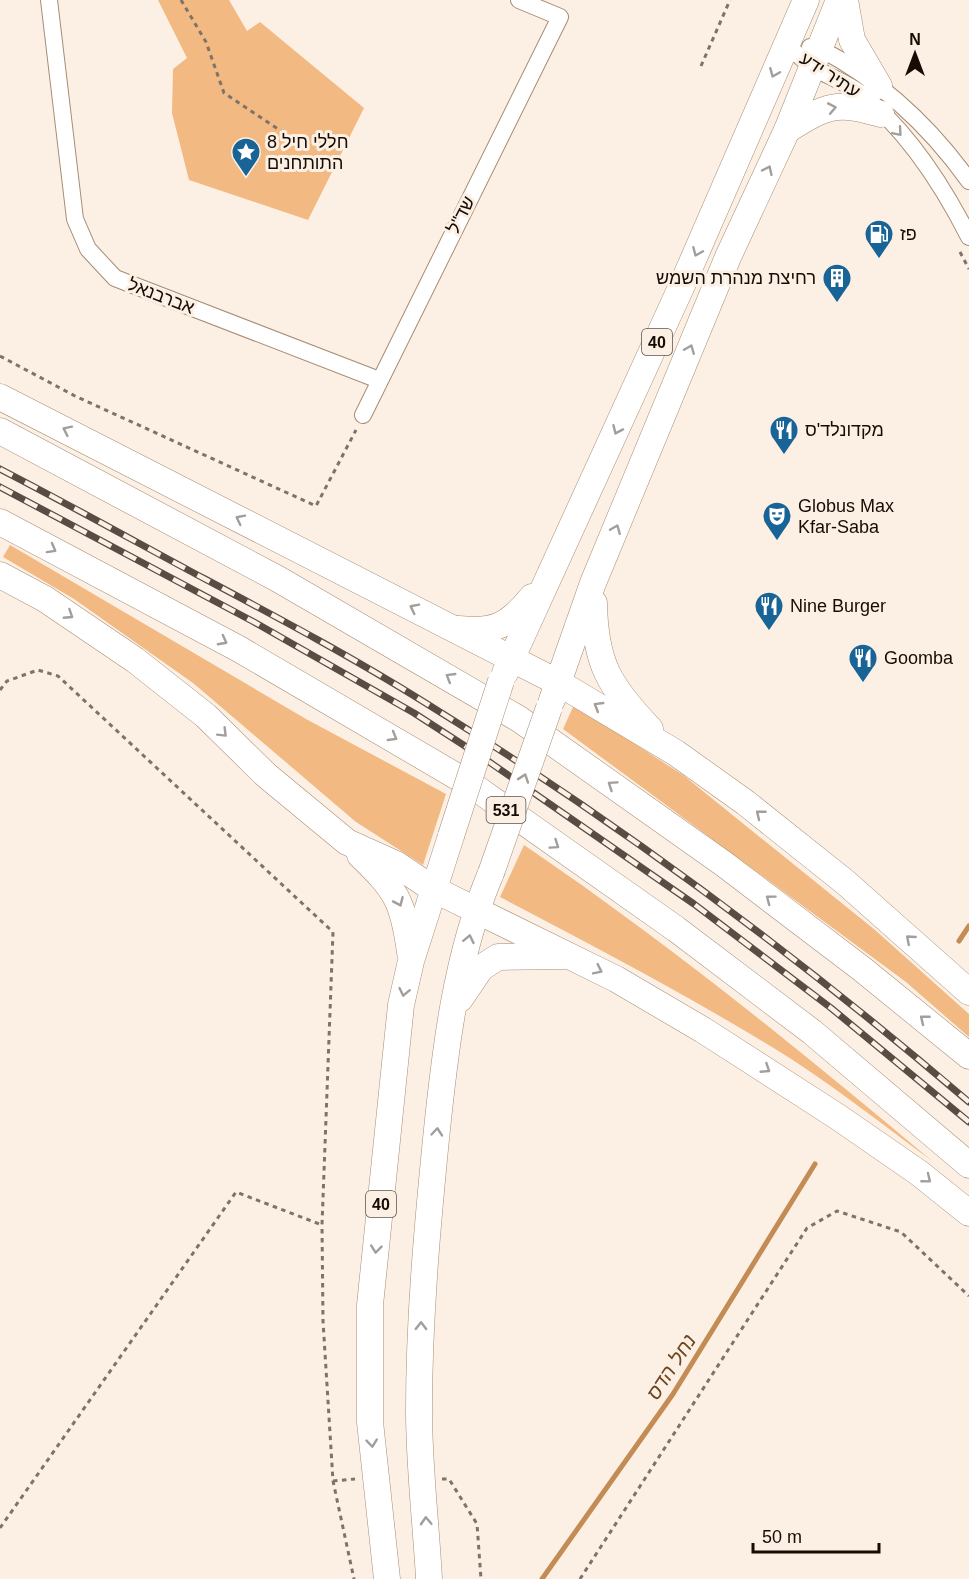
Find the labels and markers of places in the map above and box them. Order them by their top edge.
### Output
place label: 8 חללי חיל התותחנים [267,132,349,173]
place icon: 8 חללי חיל התותחנים [230,136,262,178]
fuel station icon: פז [863,218,895,260]
place label: פז [900,224,917,244]
building icon: רחיצת מנהרת השמש [821,262,853,304]
place label: רחיצת מנהרת השמש [656,268,816,288]
restaurant icon: מקדונלד'ס [768,414,800,456]
place label: מקדונלד'ס [805,420,884,440]
place label: Globus Max Kfar-Saba [798,496,894,537]
theatre icon: Globus Max Kfar-Saba [761,500,793,542]
restaurant icon: Nine Burger [753,590,785,632]
place label: Nine Burger [790,596,886,616]
restaurant icon: Goomba [847,642,879,684]
place label: Goomba [884,648,954,668]

